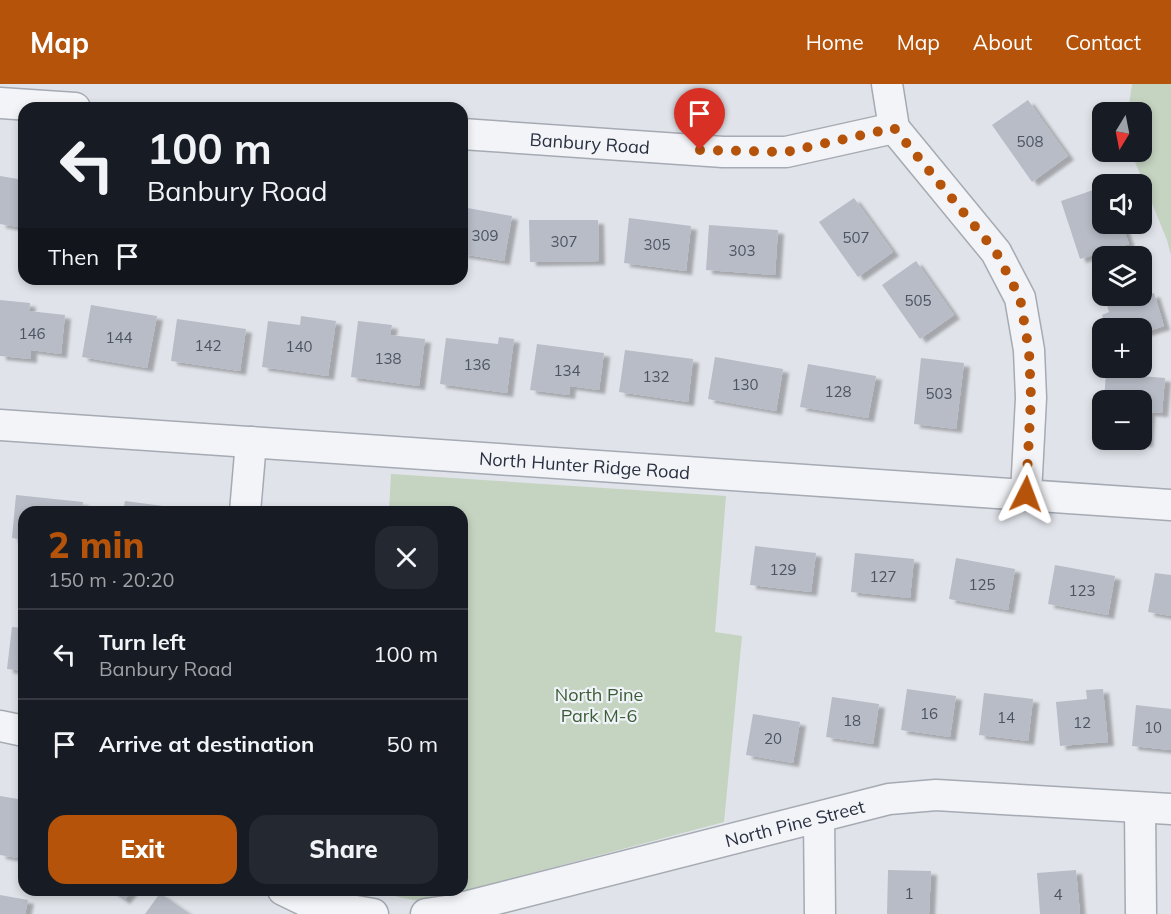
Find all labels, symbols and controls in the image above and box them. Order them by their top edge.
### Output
text: Map [30,25,89,60]
text: Home [806,29,864,55]
text: Map [897,29,940,55]
text: About [973,29,1032,55]
text: Contact [1065,29,1141,55]
pin [674,88,725,150]
icon: arrive [683,97,716,130]
north arrow [1092,102,1152,162]
map controls [1092,102,1152,450]
text: 100 m [147,122,272,175]
icon: left [48,126,126,204]
street label: Banbury Road [529,127,651,158]
house number: 508 [1016,132,1044,151]
text: Banbury Road [147,174,327,208]
button: sound [1092,174,1152,234]
house number: 309 [471,226,499,245]
house number: 507 [842,228,870,247]
house number: 307 [550,232,578,251]
house number: 305 [643,235,671,254]
icon: arrive [111,240,144,273]
house number: 303 [728,241,756,260]
text: Then [48,243,99,271]
button: layers [1092,246,1152,306]
house number: 505 [904,291,932,310]
button: + [1092,318,1152,378]
house number: 146 [18,324,46,343]
house number: 144 [105,328,133,347]
house number: 142 [194,336,222,355]
house number: 140 [285,337,313,356]
house number: 138 [374,349,402,368]
house number: 136 [463,355,491,374]
house number: 134 [553,361,581,380]
house number: 132 [642,367,670,386]
house number: 130 [731,375,759,394]
house number: 128 [824,382,852,401]
house number: 503 [925,384,953,403]
button: − [1092,390,1152,450]
street label: North Hunter Ridge Road [478,446,691,484]
position arrow [994,462,1058,526]
text: 2 min [48,522,144,567]
button: close [375,526,438,589]
house number: 129 [769,560,797,579]
text: 150 m · 20:20 [48,567,174,592]
house number: 127 [869,567,897,586]
house number: 125 [968,575,996,594]
house number: 123 [1068,581,1096,600]
text: Turn left [99,628,186,656]
icon: left [48,638,81,671]
text: 100 m [373,640,438,668]
text: Banbury Road [99,656,233,681]
park label: North Pine Park M-6 [555,683,643,727]
house number: 16 [920,704,938,723]
house number: 14 [997,708,1015,727]
house number: 18 [843,711,861,730]
house number: 12 [1073,713,1091,732]
house number: 10 [1144,718,1162,737]
icon: arrive [48,728,81,761]
house number: 20 [764,729,782,748]
text: Arrive at destination [99,730,314,758]
text: 50 m [387,730,438,758]
street label: North Pine Street [723,794,867,852]
button: Exit [48,815,237,884]
button: Share [249,815,438,884]
house number: 1 [904,884,914,903]
house number: 4 [1053,885,1063,904]

